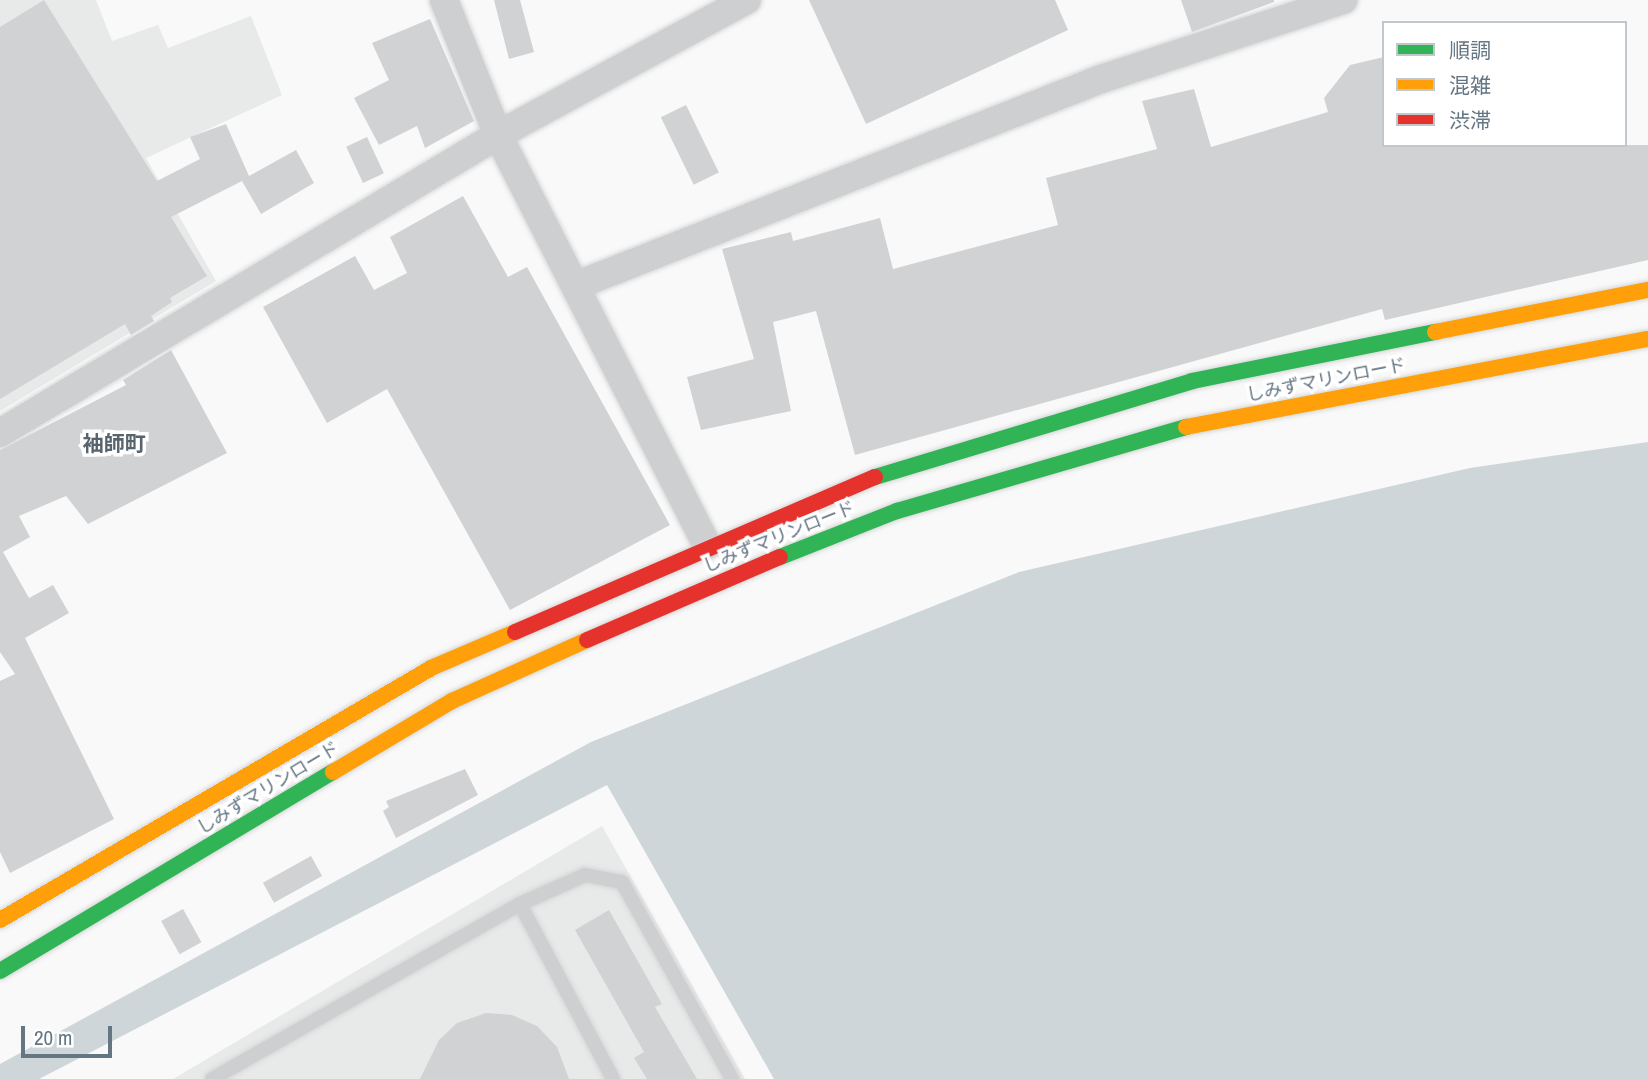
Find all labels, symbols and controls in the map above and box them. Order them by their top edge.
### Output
legend [1382,21,1627,147]
text: 順調 [1449,36,1491,65]
text: 混雑 [1449,71,1491,100]
text: 渋滞 [1449,106,1491,135]
street label: しみずマリンロード [1244,354,1408,406]
district label: 袖師町 [83,431,145,457]
street label: しみずマリンロード [700,497,858,577]
street label: しみずマリンロード [193,737,343,839]
scale bar [24,1012,116,1056]
text: 20 m [34,1023,72,1052]

